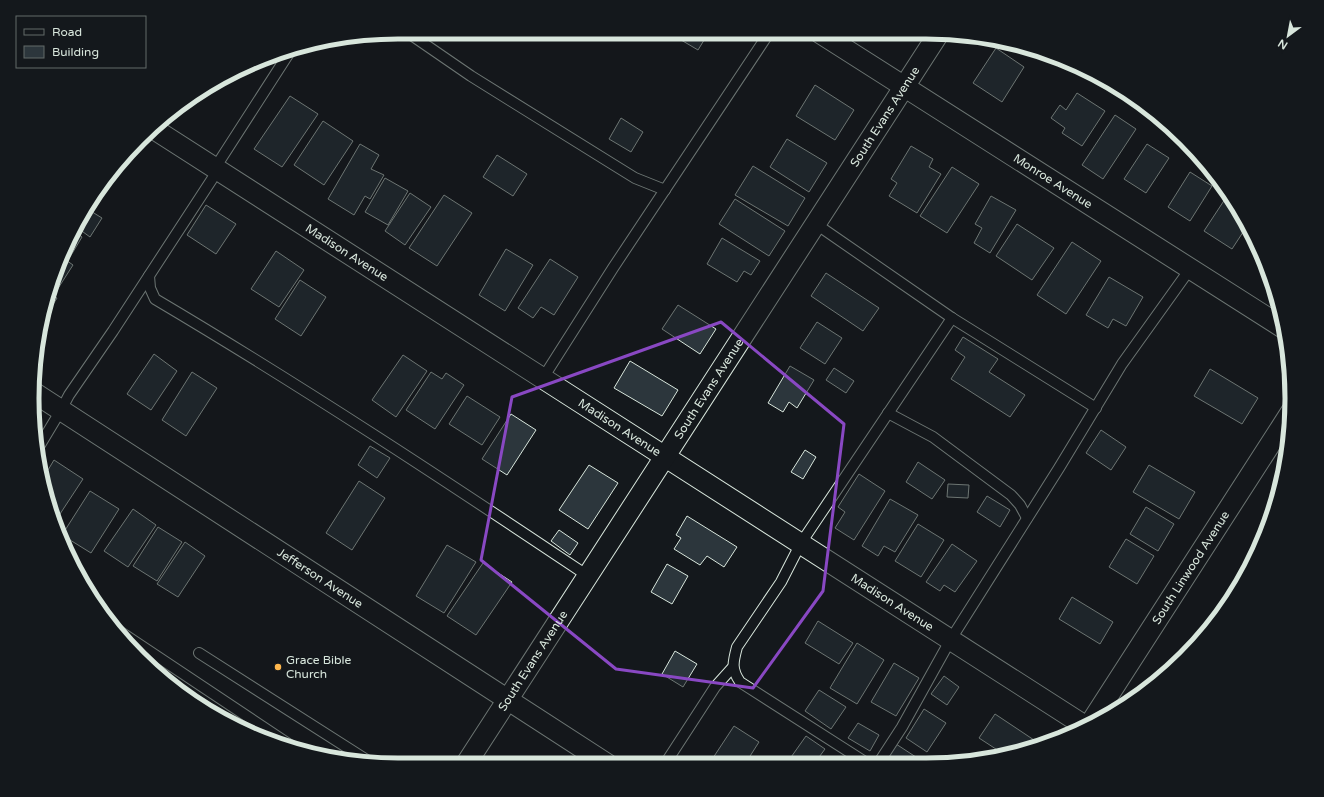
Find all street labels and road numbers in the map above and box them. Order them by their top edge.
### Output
street label: South Evans Avenue [847,64,923,170]
street label: Monroe Avenue [1011,151,1095,212]
street label: Madison Avenue [303,221,391,284]
street label: South Evans Avenue [671,336,747,442]
street label: Madison Avenue [576,396,664,459]
street label: South Linwood Avenue [1149,508,1232,627]
street label: Jefferson Avenue [275,545,366,611]
street label: Madison Avenue [848,571,936,634]
street label: South Evans Avenue [495,608,571,714]

